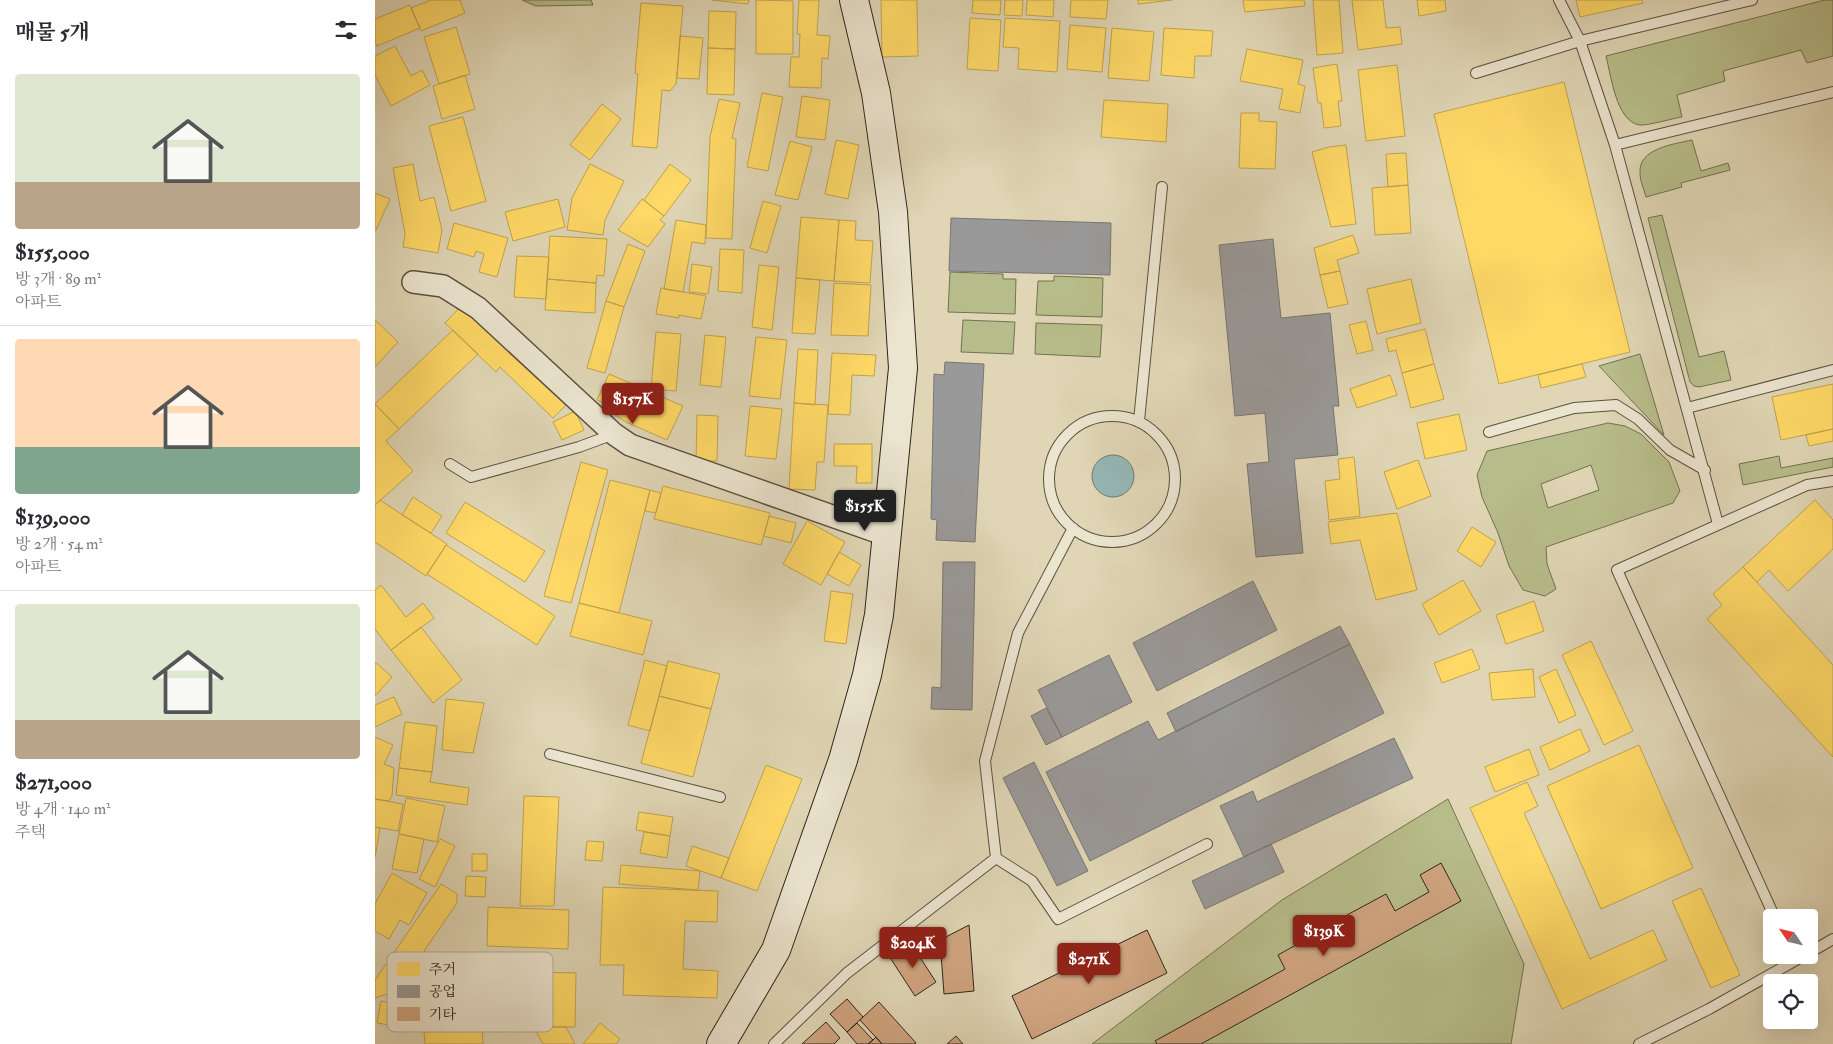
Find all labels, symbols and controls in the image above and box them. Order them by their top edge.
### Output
icon: filters [332,16,360,44]
text: 매물 5개 [15,19,90,46]
icon: home [143,106,233,196]
text: $155,000 [15,239,90,266]
text: 방 3개 · 89 m² [15,269,101,289]
text: 아파트 [15,292,61,312]
icon: home [143,372,233,462]
pin: $157K [598,382,668,425]
text: $157K [613,389,653,409]
pin: $155K [830,490,900,532]
text: $155K [845,496,885,516]
text: $139,000 [15,504,91,531]
text: 방 2개 · 54 m² [15,534,103,554]
text: 아파트 [15,557,61,577]
icon: home [143,637,233,727]
text: $271,000 [15,769,92,796]
text: 방 4개 · 140 m² [15,799,111,819]
text: 주택 [15,822,46,842]
north arrow [1763,909,1817,964]
map controls [1763,909,1818,1029]
pin: $139K [1289,914,1359,957]
text: $139K [1304,921,1344,941]
pin: $204K [878,926,948,969]
text: $204K [890,933,936,953]
pin: $271K [1054,942,1124,985]
text: $271K [1068,949,1110,969]
legend [387,952,553,1032]
text: 주거 [429,961,456,978]
button: locate [1763,974,1818,1029]
text: 공업 [429,983,456,1000]
text: 기타 [429,1006,457,1023]

